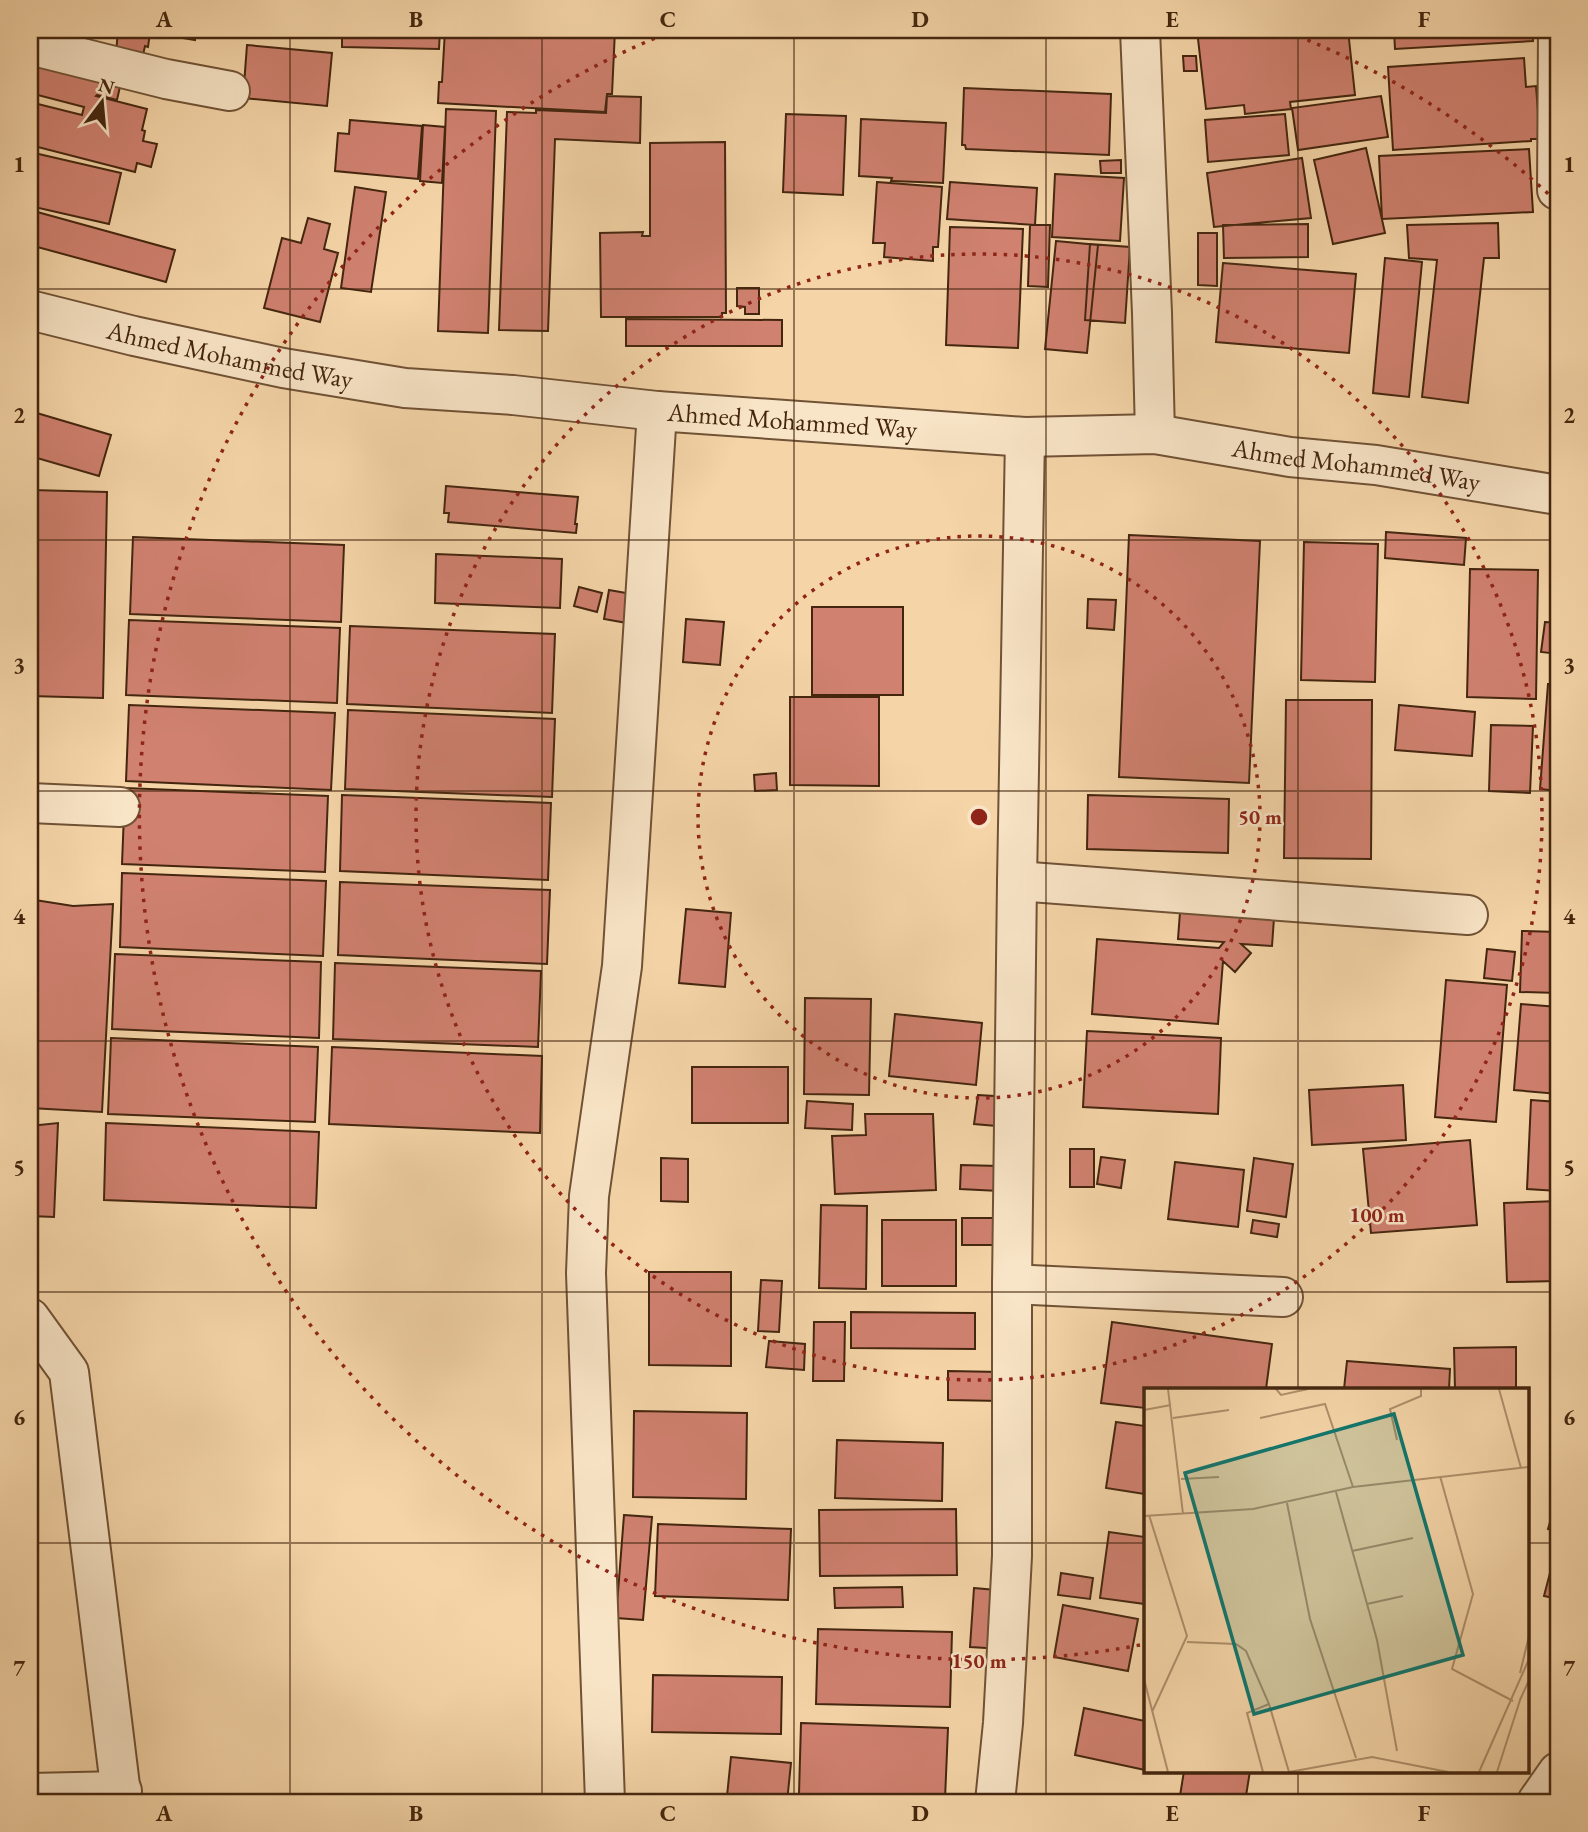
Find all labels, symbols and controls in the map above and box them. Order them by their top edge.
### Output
text: A [155,4,173,34]
text: B [409,4,423,34]
text: C [660,4,676,34]
text: D [911,4,929,34]
text: E [1165,4,1179,34]
text: F [1418,4,1431,34]
north arrow [66,66,136,136]
text: N [96,72,118,100]
text: 1 [13,149,25,179]
text: 1 [1563,149,1575,179]
street label: Ahmed Mohammed Way [102,313,356,396]
street label: Ahmed Mohammed Way [665,395,919,446]
text: 2 [13,400,25,430]
text: 2 [1563,400,1575,430]
street label: Ahmed Mohammed Way [1229,430,1484,499]
text: 3 [13,650,25,680]
text: 3 [1563,650,1575,680]
text: 50 m [1238,803,1282,830]
centre of rings [967,805,991,829]
text: 4 [13,901,26,931]
text: 4 [1563,901,1576,931]
text: 5 [13,1152,25,1182]
text: 5 [1563,1152,1575,1182]
text: 100 m [1349,1201,1405,1228]
inset map [1144,1388,1528,1772]
text: 6 [13,1402,25,1432]
text: 6 [1563,1402,1575,1432]
text: 150 m [951,1647,1007,1674]
text: 7 [13,1653,26,1683]
text: 7 [1563,1653,1576,1683]
text: A [155,1798,173,1828]
text: B [409,1798,423,1828]
text: C [660,1798,676,1828]
text: D [911,1798,929,1828]
text: E [1165,1798,1179,1828]
text: F [1418,1798,1431,1828]

